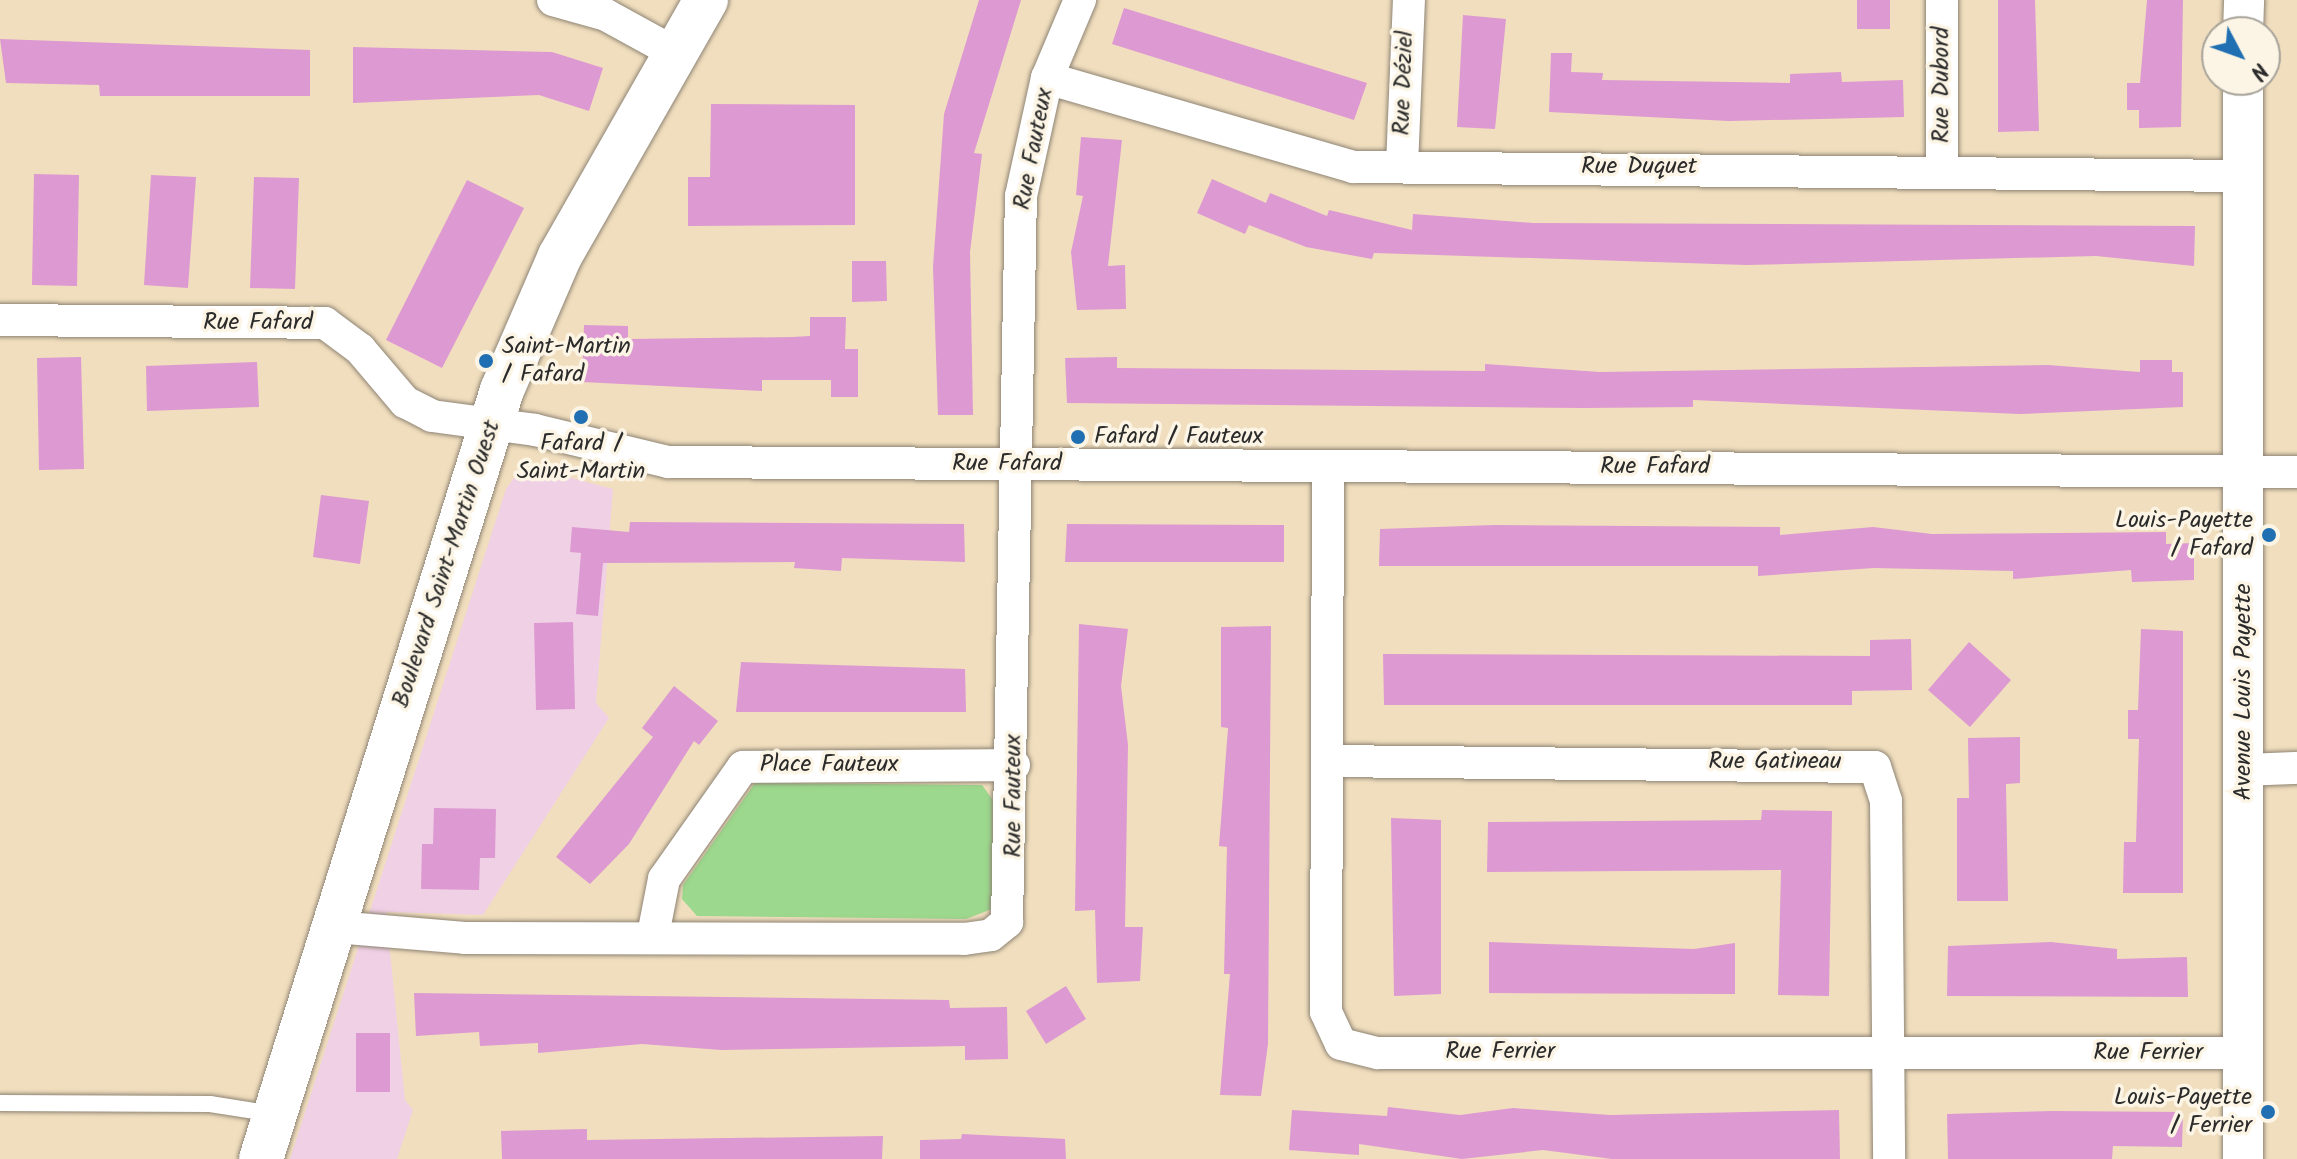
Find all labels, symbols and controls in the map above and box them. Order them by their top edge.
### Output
north arrow [2201,16,2281,96]
street label: Rue Dubord [1928,27,1956,143]
street label: Rue Déziel [1388,30,1420,136]
text: N [2240,54,2276,87]
street label: Rue Fauteux [1008,86,1060,212]
street label: Rue Duquet [1581,153,1697,181]
street label: Rue Fafard [203,309,313,337]
place label: Saint-Martin / Fafard [502,333,631,389]
marker: Saint-Martin / Fafard [477,352,495,370]
marker: Fafard / Saint-Martin [572,408,590,426]
street label: Boulevard Saint-Martin Ouest [387,417,507,711]
place label: Fafard / Fauteux [1094,423,1263,451]
marker: Fafard / Fauteux [1069,428,1087,446]
place label: Fafard / Saint-Martin [517,430,645,486]
street label: Rue Fafard [952,450,1062,478]
street label: Rue Fafard [1600,453,1710,481]
place label: Louis-Payette / Fafard [2115,507,2253,563]
marker: Louis-Payette / Fafard [2260,526,2278,544]
street label: Avenue Louis Payette [2230,583,2258,801]
street label: Rue Fauteux [1000,734,1028,858]
street label: Rue Gatineau [1708,748,1842,776]
street label: Place Fauteux [760,751,898,779]
street label: Rue Ferrier [1445,1038,1555,1066]
street label: Rue Ferrier [2093,1039,2203,1067]
place label: Louis-Payette / Ferrier [2114,1084,2252,1140]
marker: Louis-Payette / Ferrier [2259,1103,2277,1121]

